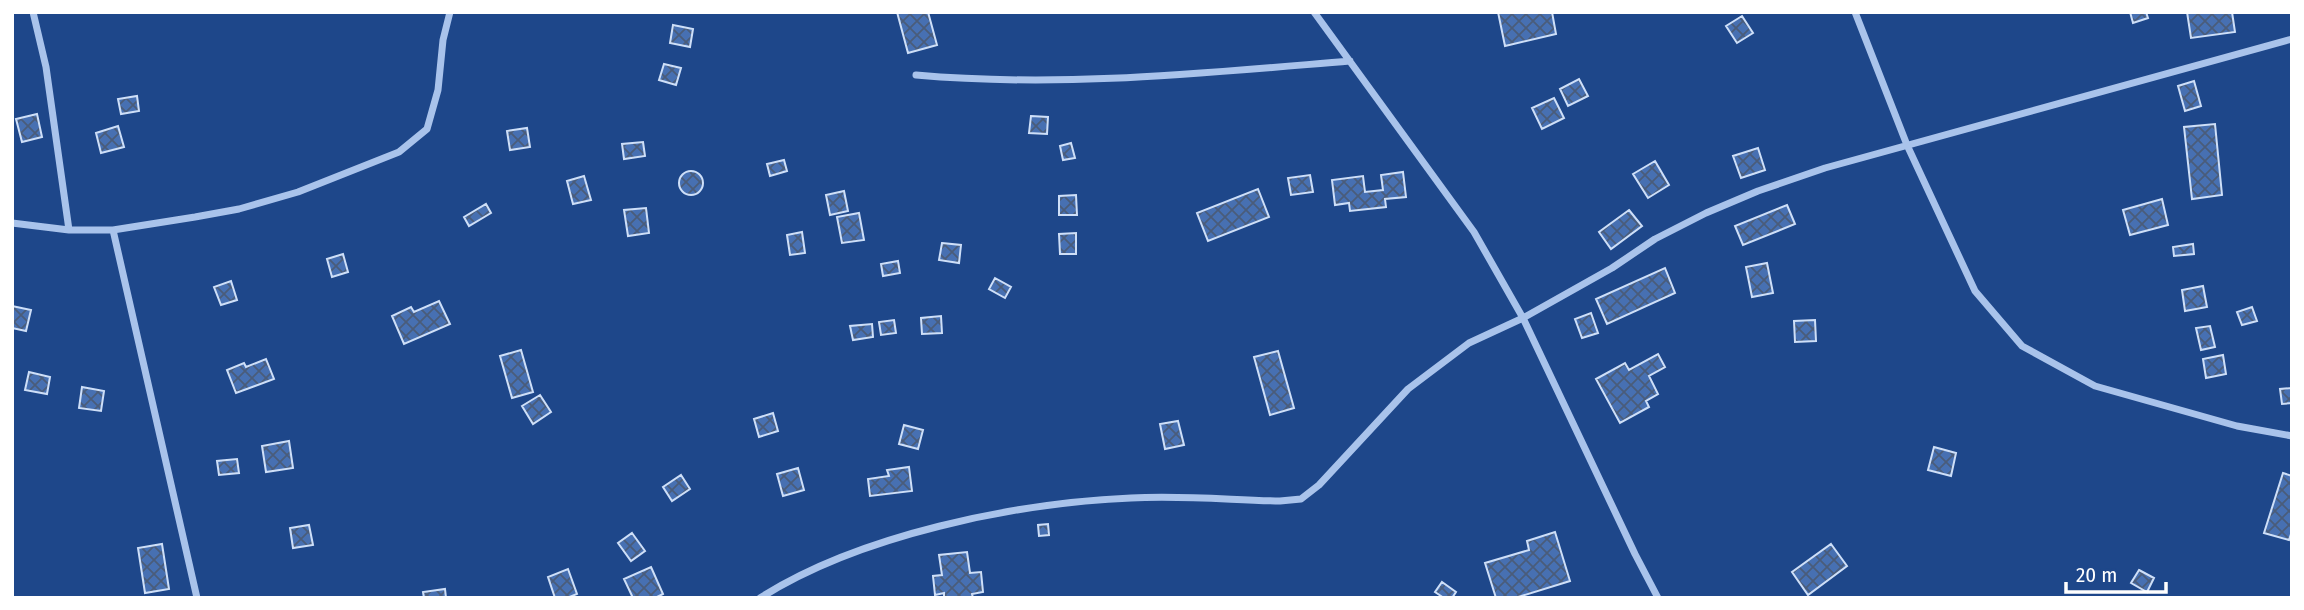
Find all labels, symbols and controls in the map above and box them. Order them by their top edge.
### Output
scale bar [2066,550,2166,594]
text: 20 m [2076,562,2117,588]

